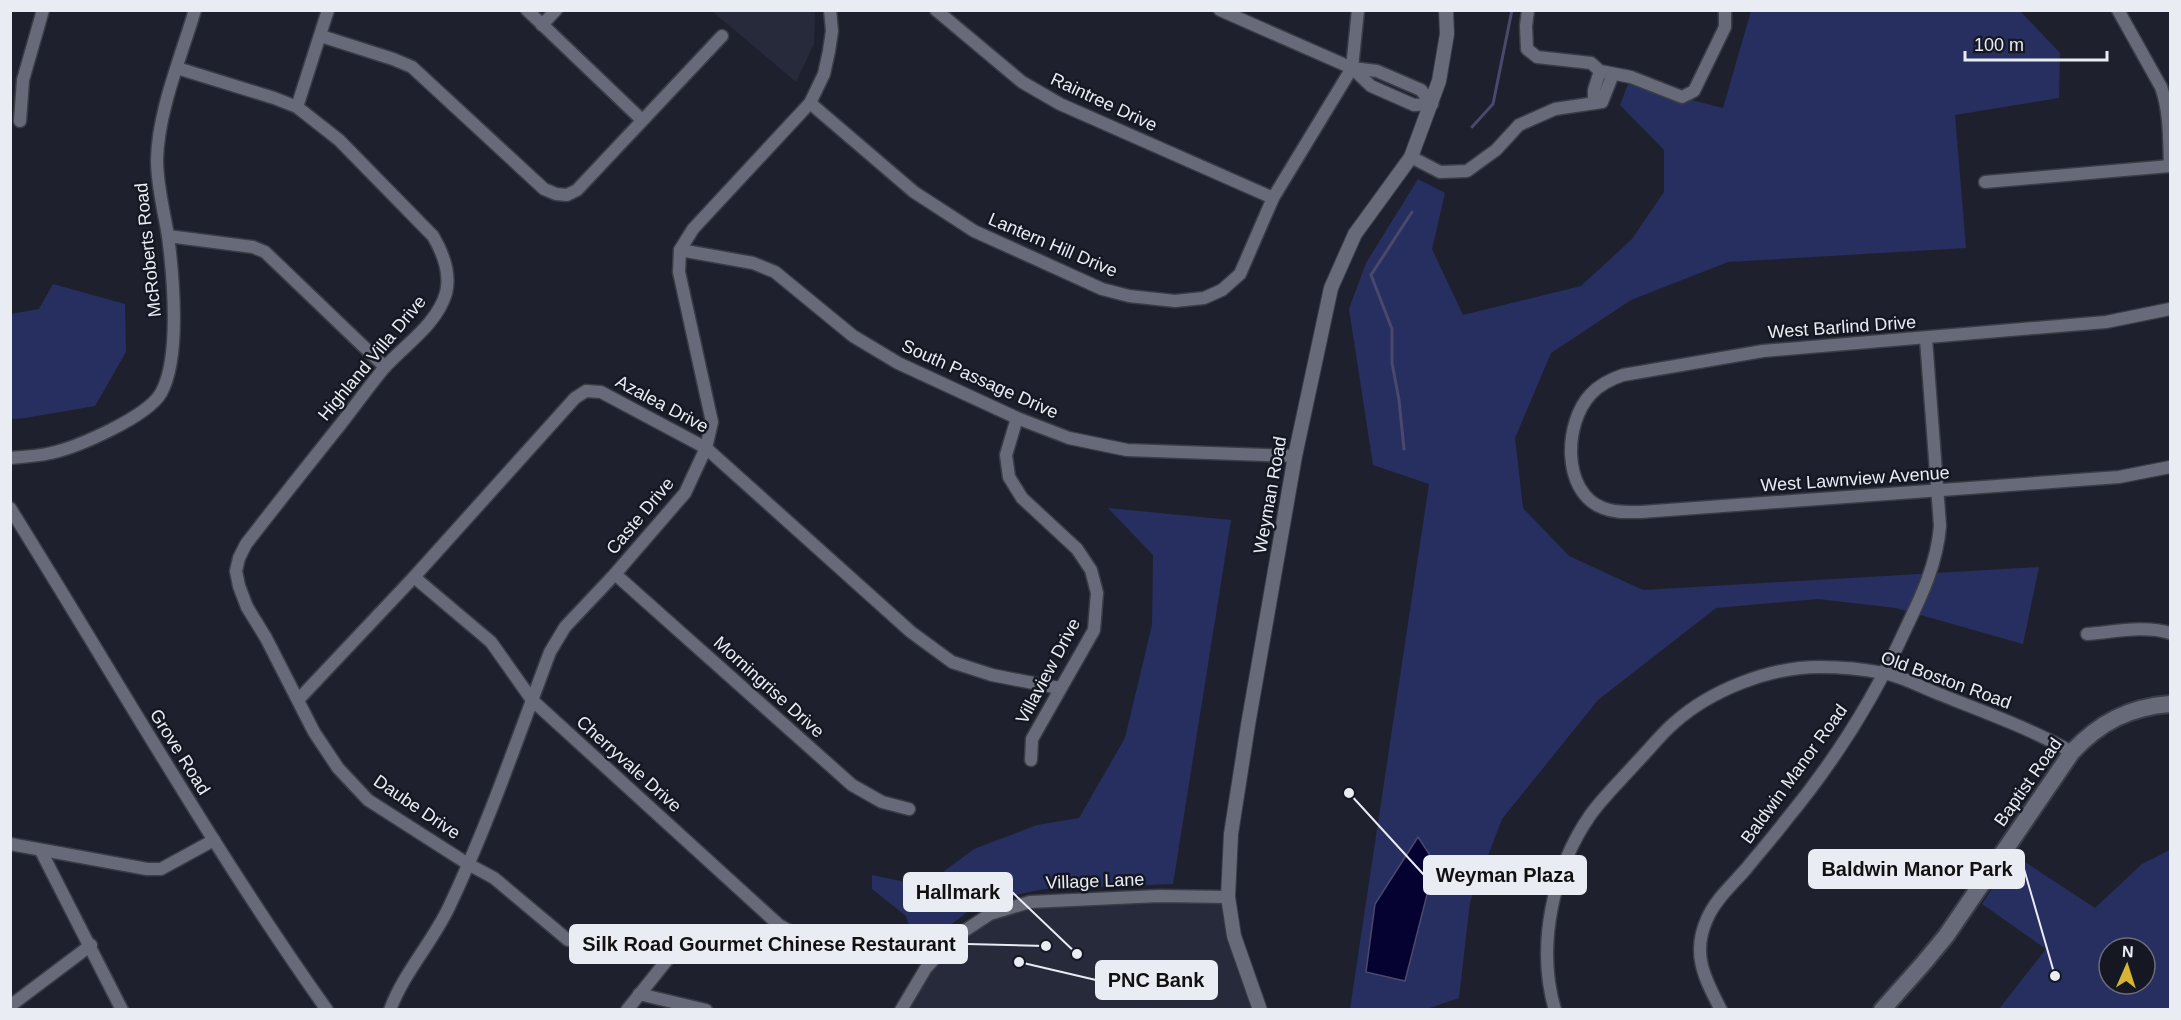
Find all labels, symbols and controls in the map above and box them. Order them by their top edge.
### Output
scale bar [1965,24,2108,62]
text: 100 m [1974,35,2024,55]
street label: Raintree Drive [1048,69,1160,135]
street label: McRoberts Road [131,182,165,318]
street label: Lantern Hill Drive [986,209,1120,281]
street label: Highland Villa Drive [314,292,430,424]
street label: West Barlind Drive [1767,312,1917,342]
street label: South Passage Drive [899,335,1061,423]
street label: Azalea Drive [612,371,712,437]
street label: Weyman Road [1250,435,1290,555]
street label: West Lawnview Avenue [1760,462,1950,496]
street label: Caste Drive [602,474,678,558]
street label: Villaview Drive [1012,615,1084,727]
street label: Morningrise Drive [710,632,828,742]
street label: Old Boston Road [1878,647,2014,713]
street label: Baldwin Manor Road [1737,701,1851,847]
street label: Grove Road [146,706,214,798]
street label: Cherryvale Drive [573,712,685,816]
street label: Baptist Road [1990,734,2066,830]
street label: Daube Drive [370,771,464,843]
callout: Baldwin Manor Park [1809,850,2024,888]
callout: Weyman Plaza [1424,856,1586,894]
text: Baldwin Manor Park [1821,858,2013,880]
text: Weyman Plaza [1436,864,1575,886]
street label: Village Lane [1045,869,1145,893]
callout: Hallmark [904,873,1012,911]
text: Hallmark [916,881,1001,903]
callout: Silk Road Gourmet Chinese Restaurant [570,925,967,963]
text: Silk Road Gourmet Chinese Restaurant [582,933,956,955]
north arrow [2097,936,2157,996]
text: N [2122,943,2134,960]
callout: PNC Bank [1096,961,1217,999]
text: PNC Bank [1108,969,1205,991]

